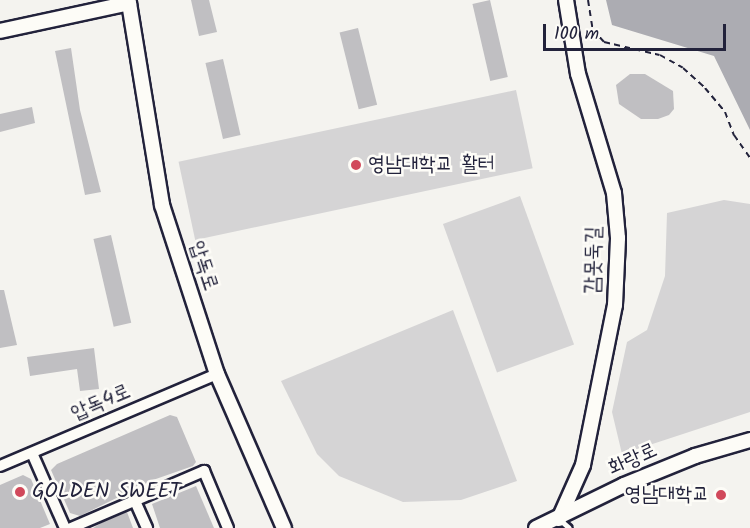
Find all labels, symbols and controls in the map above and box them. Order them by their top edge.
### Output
scale bar [546,12,729,50]
text: 100 m [554,20,599,49]
place label: 영남대학교 활터 [368,152,495,178]
marker: 영남대학교 활터 [349,158,363,172]
street label: 감못둑길 [581,226,607,294]
street label: 압독로 [183,238,223,294]
street label: 압독4로 [67,379,135,427]
street label: 화랑로 [605,438,661,482]
place label: GOLDEN SWEET [32,479,181,505]
place label: 영남대학교 [625,482,709,508]
marker: GOLDEN SWEET [13,485,27,499]
marker: 영남대학교 [714,488,728,502]

